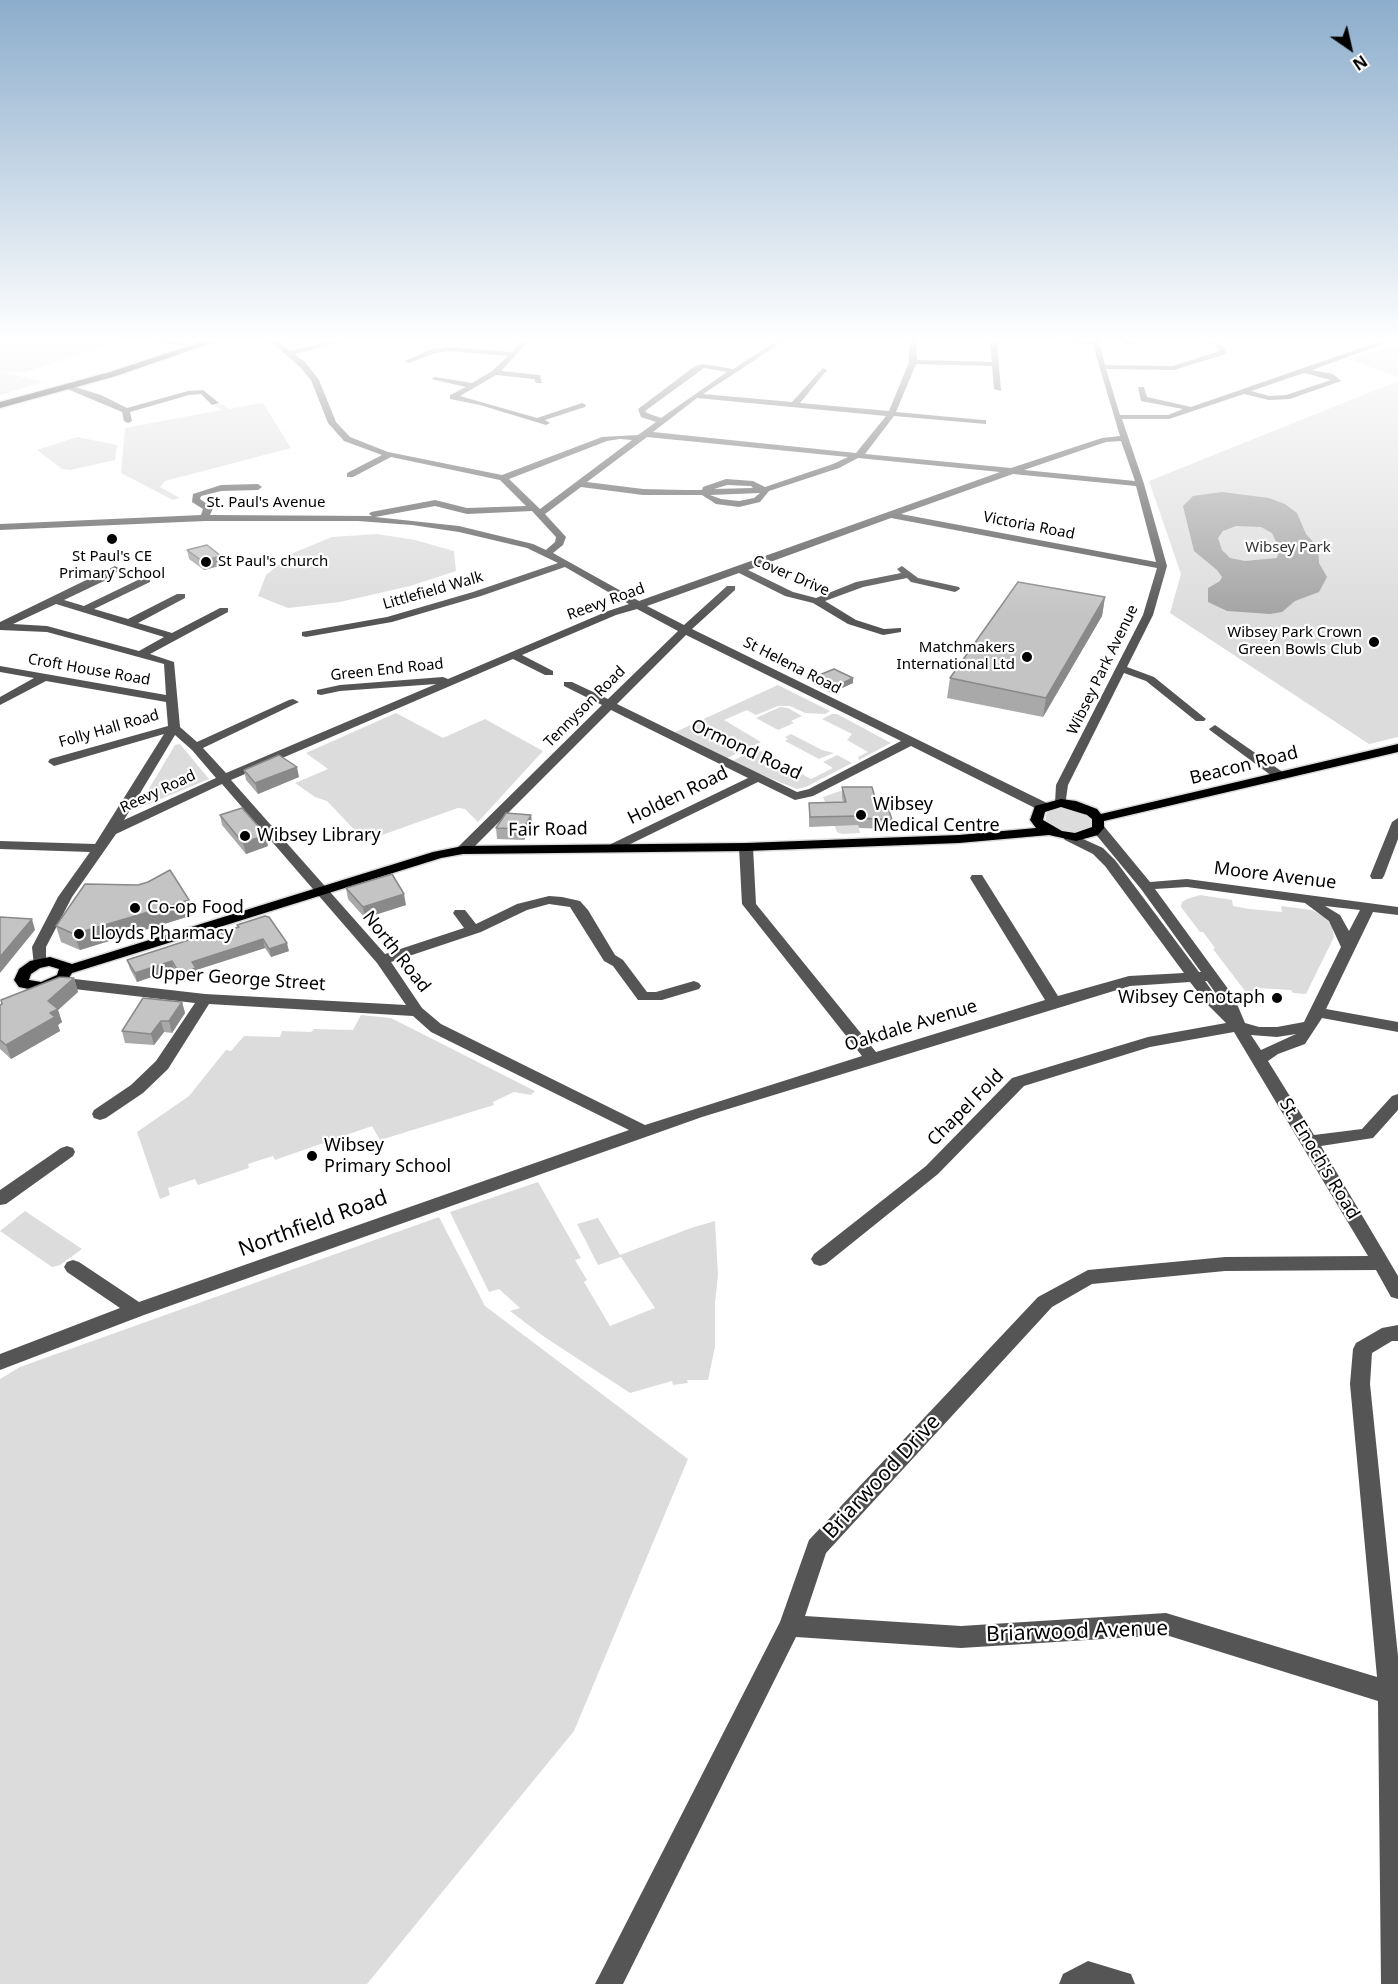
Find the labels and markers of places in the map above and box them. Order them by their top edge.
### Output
marker: St Paul's CE Primary School [105,532,119,546]
place label: St Paul's CE Primary School [59,548,165,583]
place label: St Paul's church [218,553,328,571]
marker: St Paul's church [199,555,213,569]
place label: Wibsey Park Crown Green Bowls Club [1227,624,1362,659]
marker: Wibsey Park Crown Green Bowls Club [1367,635,1381,649]
place label: Matchmakers International Ltd [897,639,1015,674]
marker: Matchmakers International Ltd [1020,650,1034,664]
place label: Wibsey Medical Centre [873,794,1000,836]
marker: Wibsey Medical Centre [854,808,868,822]
place label: Wibsey Library [257,825,381,847]
marker: Wibsey Library [238,829,252,843]
place label: Co-op Food [147,897,244,919]
marker: Co-op Food [128,901,142,915]
place label: Lloyds Pharmacy [91,923,233,945]
marker: Lloyds Pharmacy [72,927,86,941]
place label: Wibsey Cenotaph [1118,987,1265,1009]
marker: Wibsey Cenotaph [1270,991,1284,1005]
place label: Wibsey Primary School [324,1135,451,1178]
marker: Wibsey Primary School [305,1149,319,1163]

